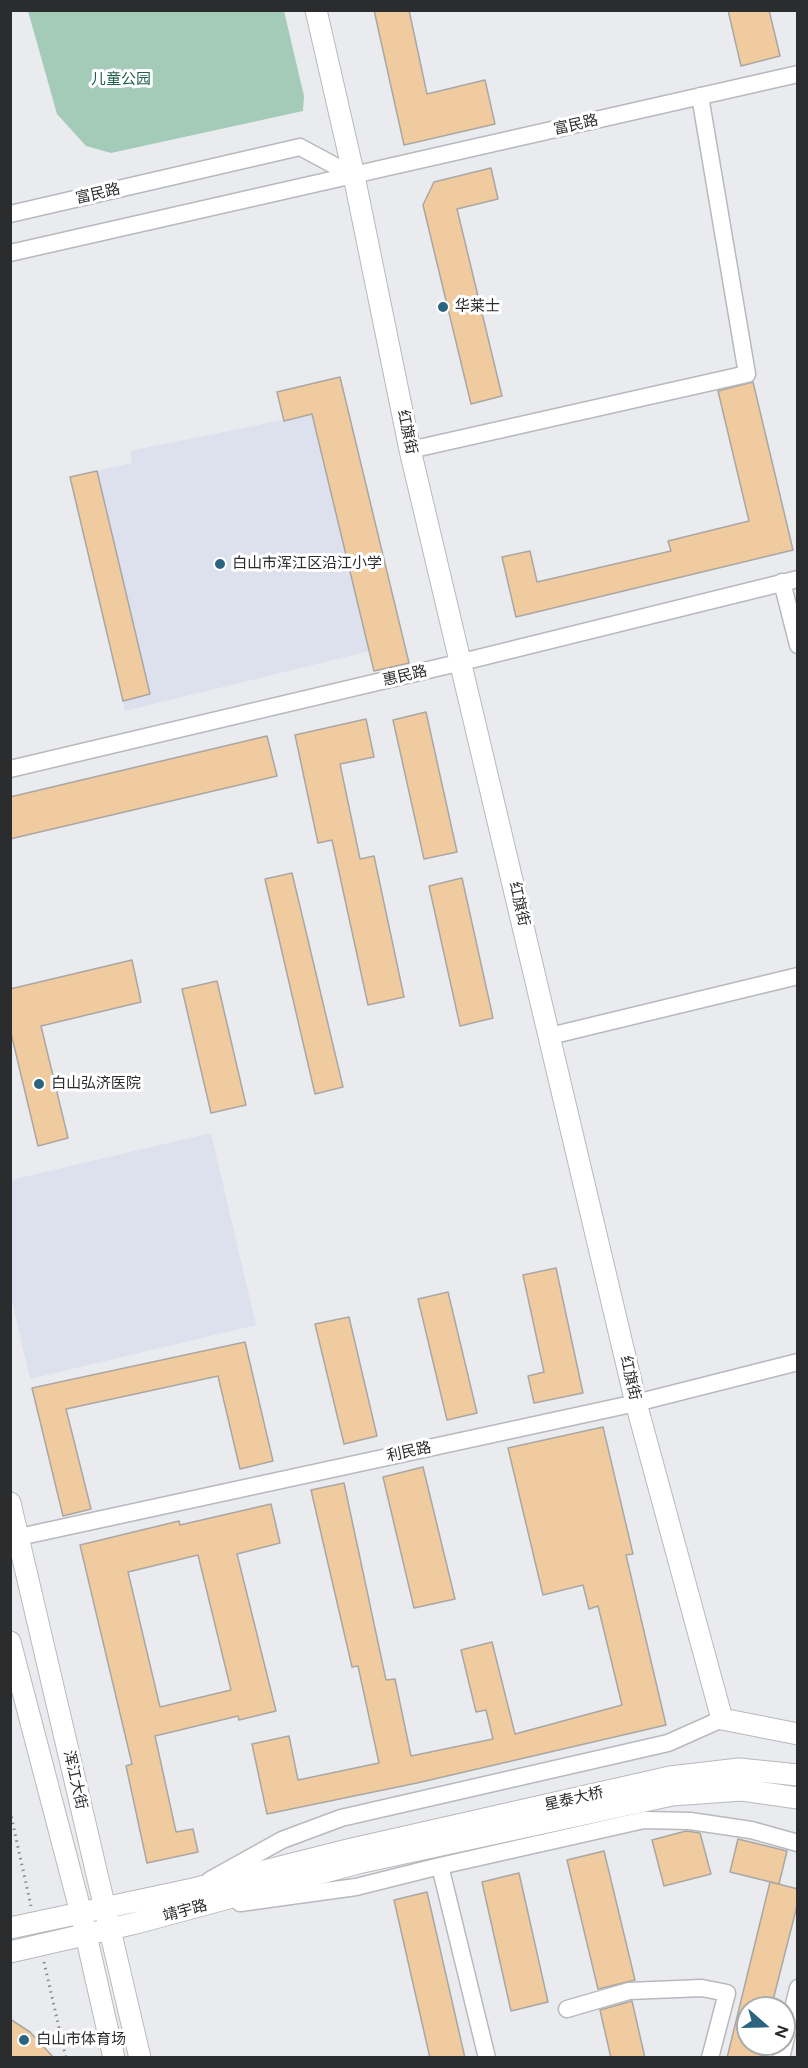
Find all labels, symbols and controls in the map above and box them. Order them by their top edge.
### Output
park label: 儿童公园 [91,71,151,89]
street label: 富民路 [552,111,600,139]
street label: 富民路 [74,180,122,208]
place label: 华莱士 [455,298,500,316]
marker: 华莱士 [436,300,450,314]
street label: 红旗街 [394,408,420,456]
place label: 白山市浑江区沿江小学 [232,555,382,573]
marker: 白山市浑江区沿江小学 [213,557,227,571]
street label: 惠民路 [381,662,429,690]
street label: 红旗街 [505,880,533,928]
place label: 白山弘济医院 [51,1075,141,1093]
marker: 白山弘济医院 [32,1077,46,1091]
street label: 红旗街 [616,1354,644,1402]
street label: 利民路 [385,1439,433,1465]
street label: 浑江大街 [59,1749,91,1811]
street label: 星泰大桥 [543,1783,605,1815]
street label: 靖宇路 [161,1896,209,1926]
north arrow [736,1996,796,2056]
text: N [770,2023,793,2041]
place label: 白山市体育场 [36,2031,126,2049]
marker: 白山市体育场 [17,2033,31,2047]

